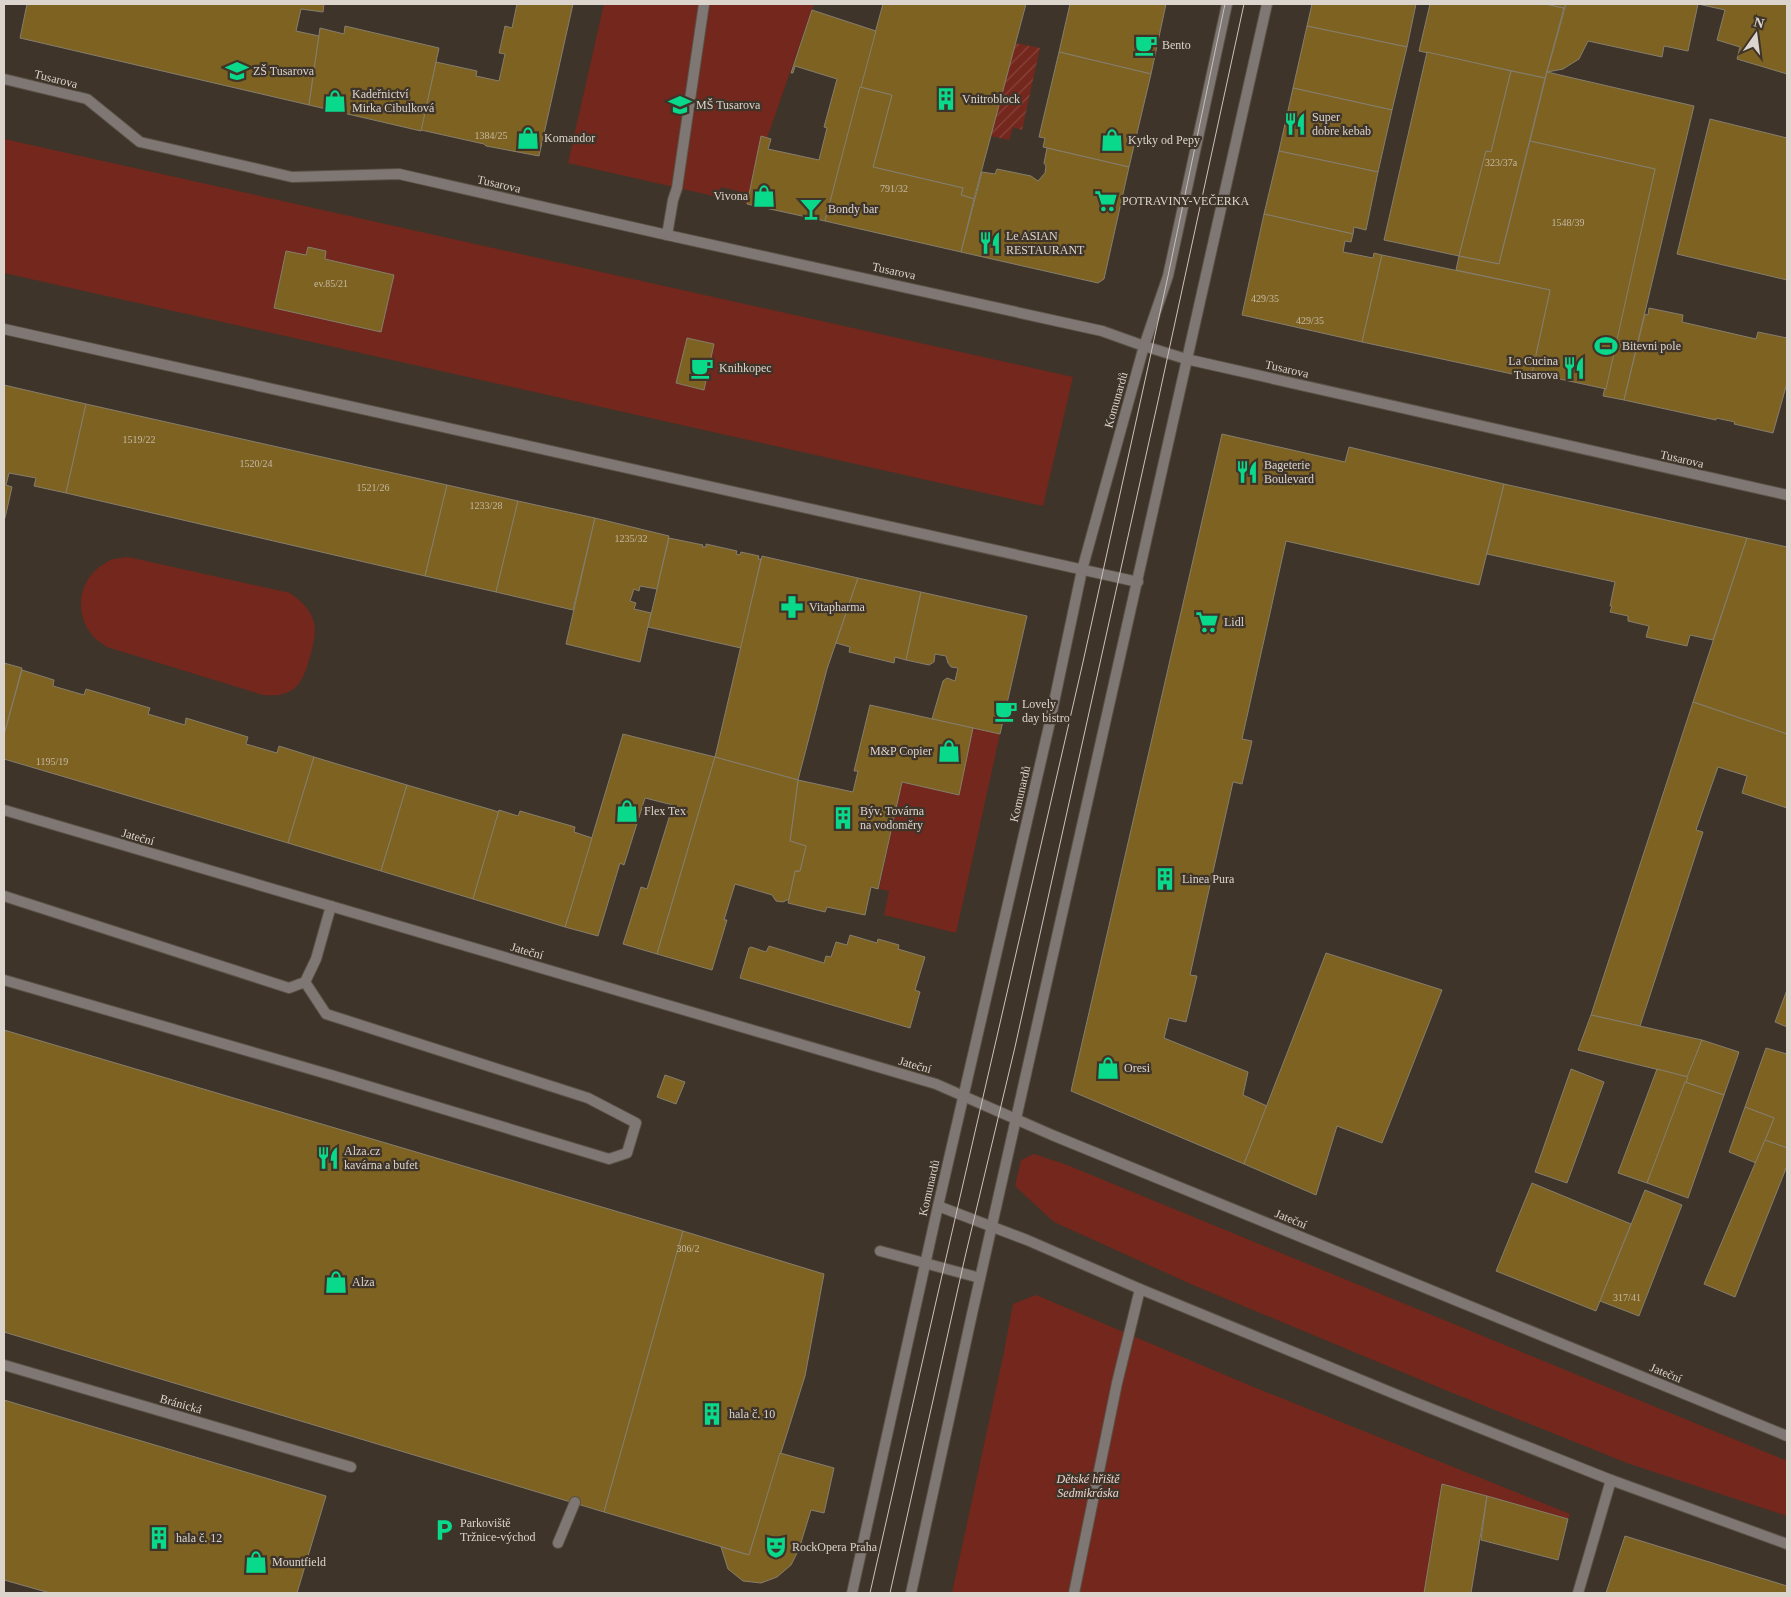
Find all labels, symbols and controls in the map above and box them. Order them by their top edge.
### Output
north arrow [1731,10,1781,60]
text: N [1752,14,1766,31]
cafe icon: Bento [1133,32,1159,58]
place label: Bento [1162,38,1191,52]
school or university icon: ZŠ Tusarova [224,58,250,84]
place label: ZŠ Tusarova [253,64,315,78]
street label: Tusarova [33,67,80,91]
building icon: Vnitroblock [933,86,959,112]
place label: Kadeřnictví Mirka Cibulková [352,87,435,115]
shop icon: Kadeřnictví Mirka Cibulková [322,88,348,114]
school or university icon: MŠ Tusarova [667,92,693,118]
place label: Vnitroblock [962,92,1020,106]
place label: MŠ Tusarova [696,98,761,112]
place label: Super dobre kebab [1312,110,1371,138]
restaurant icon: Super dobre kebab [1282,111,1308,137]
shop icon: Komandor [515,125,541,151]
shop icon: Kytky od Pepy [1099,127,1125,153]
house number: 1384/25 [475,130,507,141]
place label: Komandor [544,131,595,145]
place label: Kytky od Pepy [1128,133,1200,147]
house number: 323/37a [1485,157,1518,168]
street label: Tusarova [476,172,523,196]
shop icon: Vivona [751,183,777,209]
house number: 791/32 [880,183,908,194]
supermarket icon: POTRAVINY-VEČERKA [1093,188,1119,214]
place label: Vivona [713,189,749,203]
place label: POTRAVINY-VEČERKA [1122,194,1249,208]
bar icon: Bondy bar [798,196,824,222]
place label: Bondy bar [828,202,878,216]
house number: 1548/39 [1552,217,1584,228]
place label: Le ASIAN RESTAURANT [1006,229,1085,257]
restaurant icon: Le ASIAN RESTAURANT [977,230,1003,256]
street label: Tusarova [871,260,918,283]
house number: ev.85/21 [314,278,348,289]
house number: 429/35 [1251,293,1279,304]
house number: 429/35 [1296,315,1324,326]
sports icon: Bitevni pole [1593,333,1619,359]
place label: Bitevni pole [1622,339,1681,353]
place label: La Cucina Tusarova [1508,354,1559,382]
cafe icon: Knihkopec [689,355,715,381]
restaurant icon: La Cucina Tusarova [1561,355,1587,381]
street label: Tusarova [1264,357,1311,381]
place label: Knihkopec [719,361,772,375]
street label: Komunardů [1101,371,1131,429]
house number: 1519/22 [123,434,155,445]
street label: Tusarova [1659,447,1706,471]
house number: 1520/24 [240,458,272,469]
place label: Bageterie Boulevard [1264,458,1314,486]
restaurant icon: Bageterie Boulevard [1234,459,1260,485]
house number: 1521/26 [357,482,389,493]
house number: 1233/28 [470,500,502,511]
house number: 1235/32 [615,533,647,544]
pharmacy icon: Vitapharma [779,594,805,620]
place label: Vitapharma [809,600,866,614]
supermarket icon: Lidl [1194,609,1220,635]
place label: Lidl [1224,615,1245,629]
place label: Lovely day bistro [1022,697,1070,725]
cafe icon: Lovely day bistro [993,698,1019,724]
shop icon: M&P Copier [936,738,962,764]
place label: M&P Copier [870,744,932,758]
house number: 1195/19 [36,756,68,767]
street label: Komunardů [1007,764,1033,824]
shop icon: Flex Tex [614,798,640,824]
place label: Flex Tex [644,804,686,818]
place label: Býv. Továrna na vodoměry [860,804,925,832]
building icon: Býv. Továrna na vodoměry [830,805,856,831]
street label: Jateční [120,826,157,849]
building icon: Linea Pura [1152,866,1178,892]
place label: Linea Pura [1182,872,1235,886]
street label: Jateční [509,940,546,963]
street label: Jateční [897,1054,934,1077]
shop icon: Oresi [1095,1055,1121,1081]
place label: Oresi [1124,1061,1151,1075]
place label: Alza.cz kavárna a bufet [344,1144,419,1172]
restaurant icon: Alza.cz kavárna a bufet [315,1145,341,1171]
street label: Komunardů [916,1158,942,1218]
street label: Jateční [1273,1206,1310,1232]
house number: 306/2 [677,1243,699,1254]
shop icon: Alza [323,1269,349,1295]
place label: Alza [352,1275,375,1289]
house number: 317/41 [1613,1292,1641,1303]
street label: Jateční [1648,1360,1685,1386]
street label: Bránická [158,1391,204,1417]
building icon: hala č. 10 [699,1401,725,1427]
place label: hala č. 10 [729,1407,775,1421]
park label: Dětské hřiště Sedmikráska [1056,1472,1120,1500]
place label: Parkoviště Tržnice-východ [460,1516,536,1544]
parking icon: Parkoviště Tržnice-východ [431,1517,457,1543]
building icon: hala č. 12 [146,1525,172,1551]
place label: hala č. 12 [176,1531,222,1545]
theatre icon: RockOpera Praha [763,1534,789,1560]
place label: RockOpera Praha [792,1540,878,1554]
shop icon: Mountfield [243,1549,269,1575]
place label: Mountfield [272,1555,326,1569]

